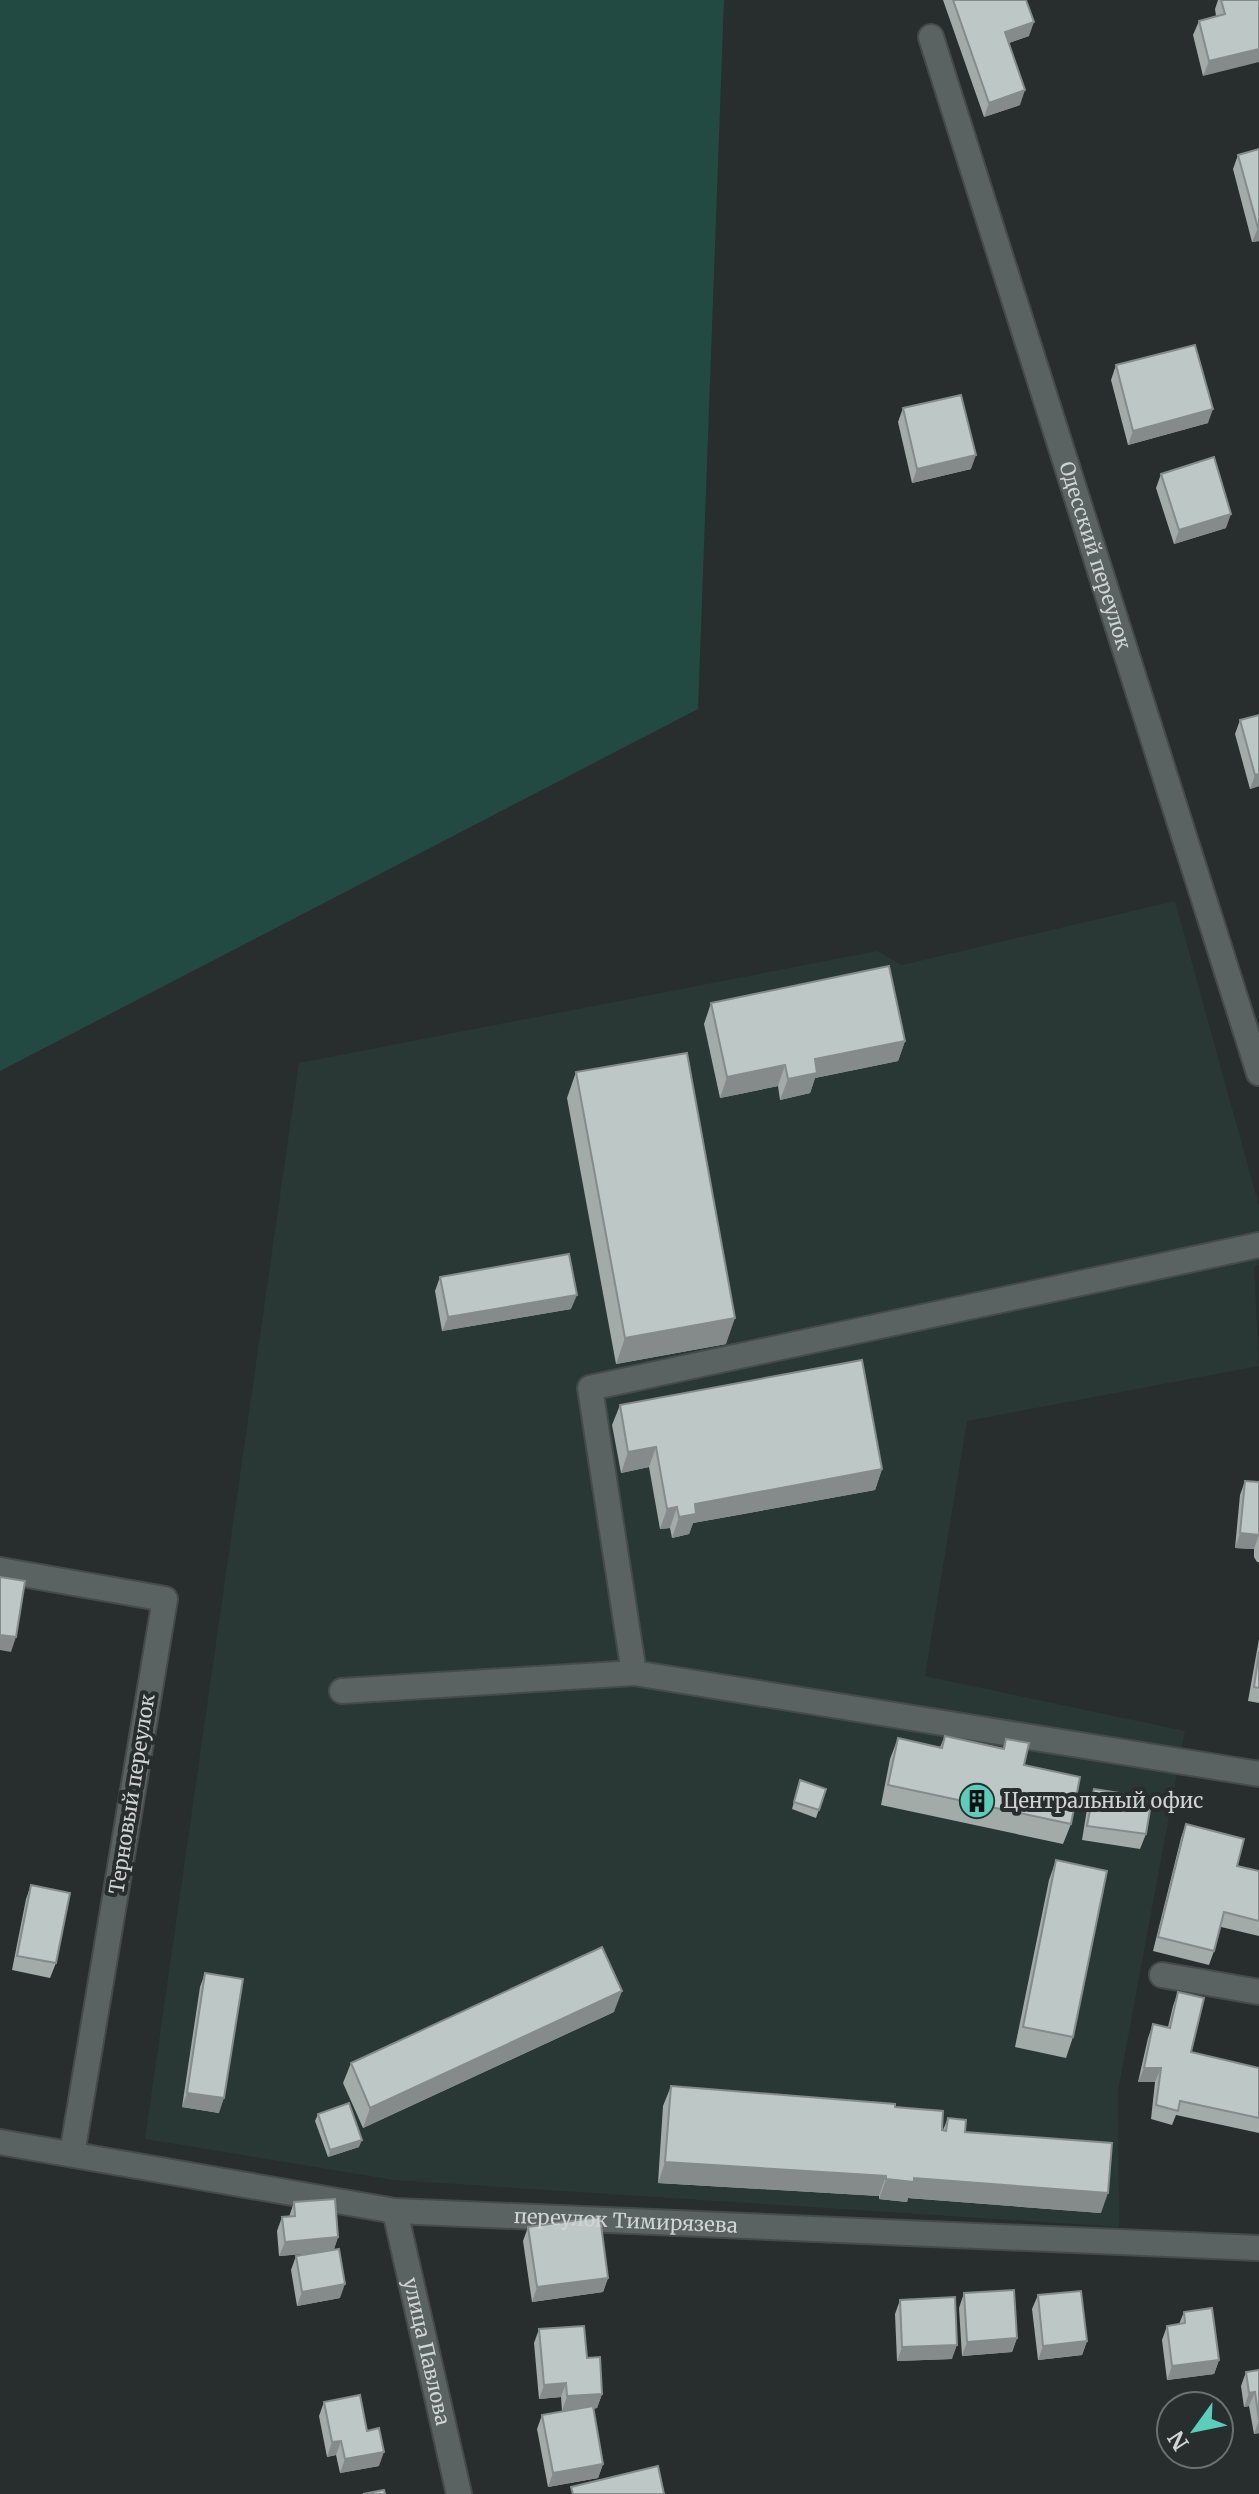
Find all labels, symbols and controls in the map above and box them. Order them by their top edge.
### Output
street label: Одесский переулок [1054,458,1137,653]
street label: Терновый переулок [103,1692,160,1896]
building icon: Центральный офис [958,1782,996,1820]
place label: Центральный офис [1003,1788,1203,1813]
street label: переулок Тимирязева [513,2203,739,2238]
street label: улица Павлова [398,2275,456,2428]
north arrow [1155,2390,1235,2470]
text: N [1161,2425,1195,2456]

